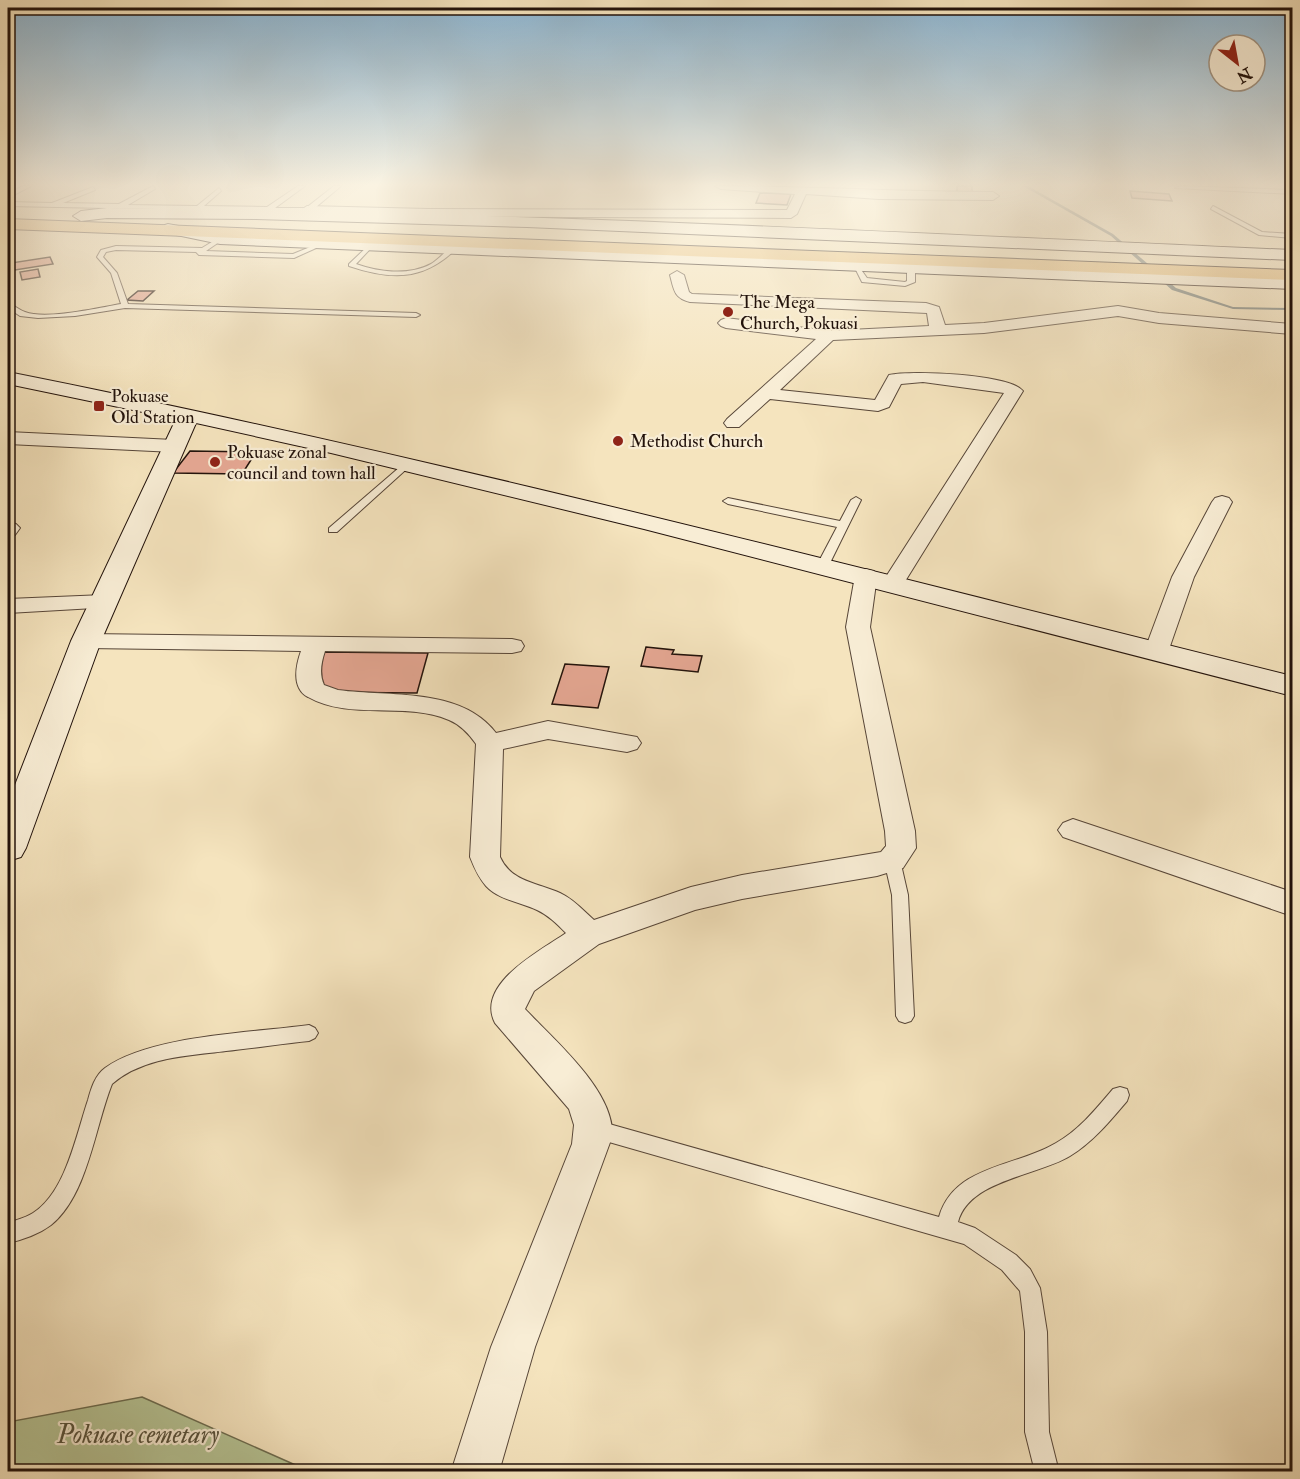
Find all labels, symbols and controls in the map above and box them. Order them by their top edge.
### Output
north arrow [1207,33,1267,93]
text: N [1232,62,1256,88]
place label: The Mega Church, Pokuasi [740,291,858,335]
marker: The Mega Church, Pokuasi [721,305,735,319]
place label: Pokuase Old Station [111,385,194,429]
marker: Pokuase Old Station [92,399,106,413]
place label: Methodist Church [630,430,764,453]
marker: Methodist Church [611,434,625,448]
place label: Pokuase zonal council and town hall [227,441,376,485]
marker: Pokuase zonal council and town hall [208,455,222,469]
park label: Pokuase cemetary [56,1419,219,1451]

